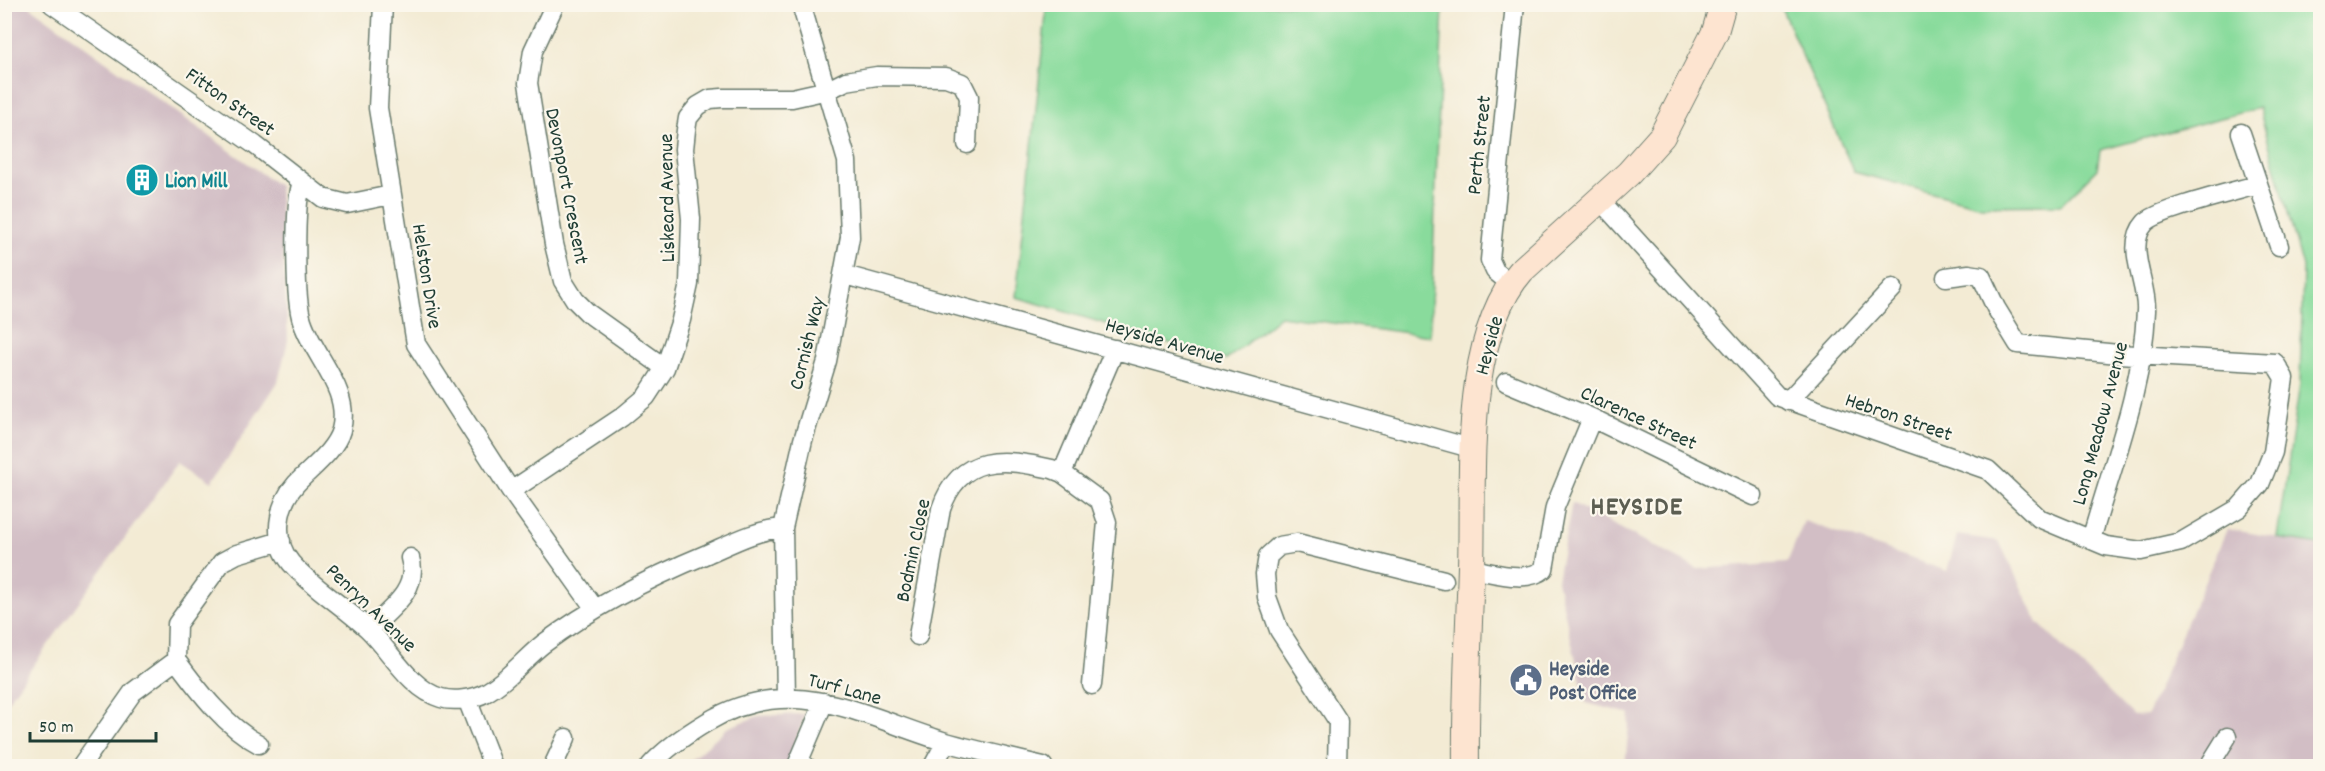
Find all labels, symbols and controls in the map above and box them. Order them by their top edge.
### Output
street label: Fitton Street [178,61,281,146]
street label: Perth Street [1461,94,1501,196]
street label: Devonport Crescent [535,106,595,268]
street label: Liskeard Avenue [653,133,685,263]
building icon: Lion Mill [124,162,160,198]
place label: Lion Mill [165,168,228,198]
street label: Helston Drive [402,222,448,331]
street label: Cornish Way [783,294,835,393]
street label: Heyside Avenue [1101,312,1227,374]
street label: Heyside [1469,313,1513,379]
street label: Long Meadow Avenue [2066,339,2138,509]
street label: Clarence Street [1575,380,1701,460]
street label: Hebron Street [1840,386,1956,451]
district label: HEYSIDE [1591,489,1683,528]
street label: Bodmin Close [889,496,940,605]
street label: Penryn Avenue [318,558,422,660]
place label: Heyside Post Office [1549,656,1637,710]
public building icon: Heyside Post Office [1508,662,1544,698]
street label: Turf Lane [804,667,884,715]
scale bar [30,705,156,743]
text: 50 m [39,716,74,741]

